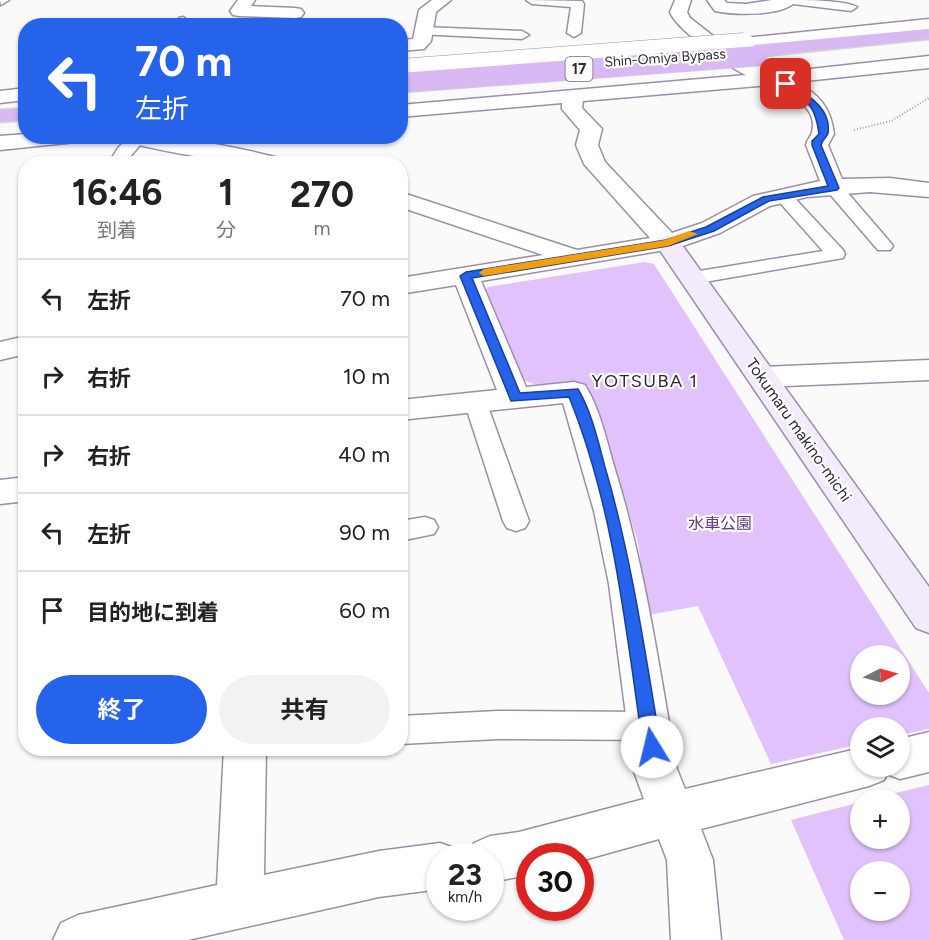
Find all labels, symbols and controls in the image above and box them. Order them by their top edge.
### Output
text: 70 m [135,36,232,87]
icon: left [36,42,114,120]
street label: Shin-Omiya Bypass [604,45,726,71]
road number: 17 [566,57,592,81]
pin [760,58,811,109]
icon: arrive [769,67,802,100]
text: 左折 [135,92,189,125]
text: 16:46 [72,171,162,214]
text: 1 [219,171,234,214]
text: 270 [290,173,354,216]
text: m [314,216,331,240]
text: 到着 [97,218,137,242]
text: 分 [216,218,236,242]
icon: left [36,282,69,315]
text: 70 m [340,285,390,312]
text: 左折 [87,287,131,314]
street label: Tokumaru makino-michi [742,355,856,505]
icon: right [36,360,69,393]
text: 10 m [343,363,390,390]
text: 右折 [87,365,131,392]
district label: YOTSUBA 1 [592,370,698,392]
icon: right [36,438,69,471]
text: 40 m [338,441,390,468]
text: 右折 [87,443,131,470]
park label: 水車公園 [688,514,752,533]
icon: left [36,516,69,549]
text: 90 m [339,519,390,546]
text: 左折 [87,521,131,548]
icon: arrive [36,594,69,627]
text: 60 m [339,597,390,624]
text: 目的地に到着 [87,599,219,626]
north arrow [850,645,910,705]
map controls [850,645,910,921]
button: 終了 [36,675,207,744]
button: 共有 [219,675,390,744]
position arrow [620,715,684,779]
button: layers [850,717,910,777]
button: + [850,789,910,849]
speed limit sign: 30 [516,843,594,921]
text: 23 [448,856,482,893]
button: − [850,861,910,921]
text: km/h [448,888,482,906]

